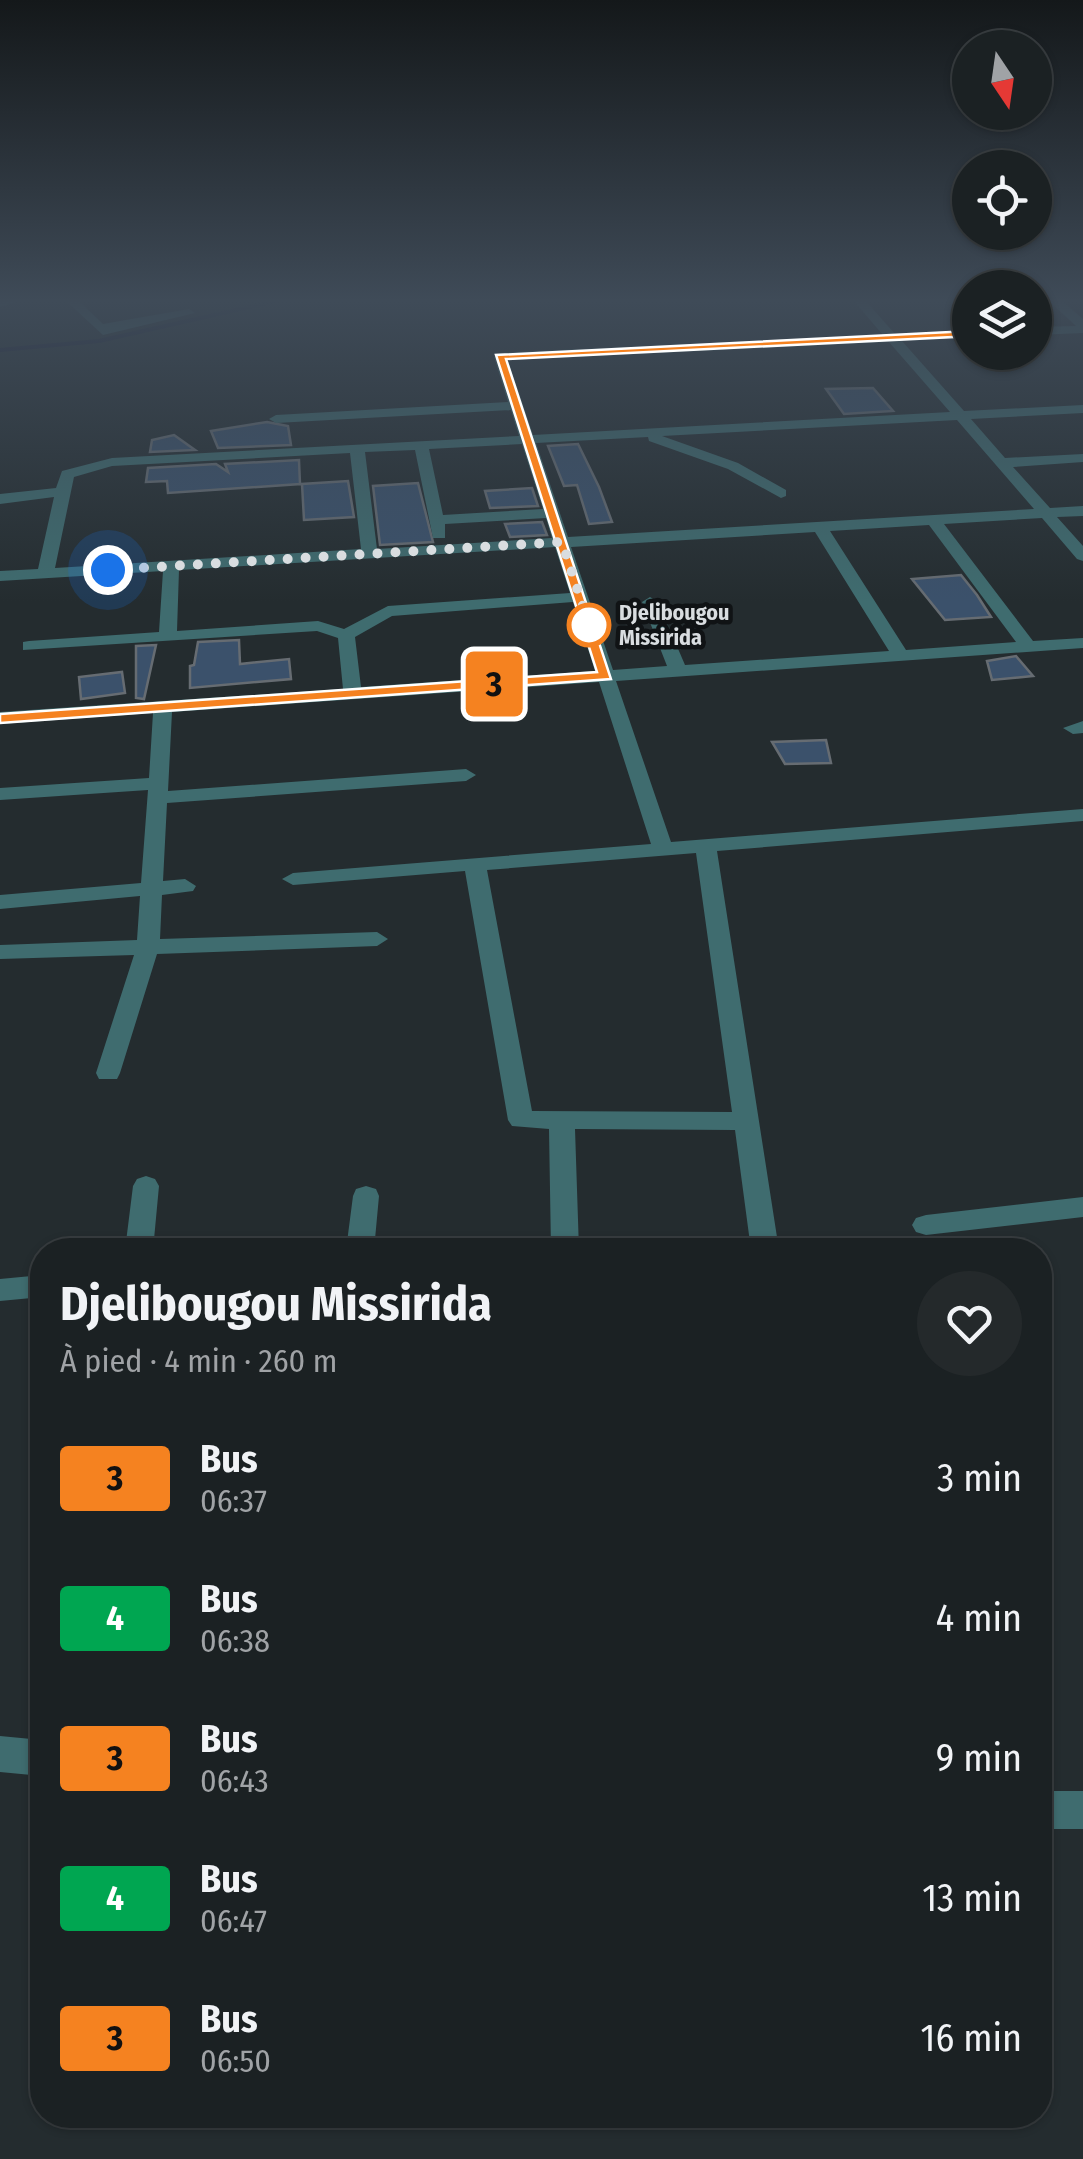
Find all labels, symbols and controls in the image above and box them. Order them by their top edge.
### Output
north arrow [952,30,1052,130]
map controls [952,30,1052,370]
button: locate [952,150,1052,250]
button: layers [952,270,1052,370]
your location [83,545,133,595]
place label: Djelibougou Missirida [619,599,729,651]
marker: Djelibougou Missirida [568,604,610,646]
line badge: 3 [462,652,526,716]
text: 3 [486,663,502,705]
button: heart [917,1271,1022,1376]
text: Djelibougou Missirida [60,1275,492,1333]
text: À pied · 4 min · 260 m [60,1342,337,1380]
text: Bus [200,1436,258,1482]
text: 3 min [937,1455,1022,1501]
text: 3 [107,1457,123,1499]
text: 06:37 [200,1482,267,1520]
text: Bus [200,1576,258,1622]
text: 4 min [936,1595,1022,1641]
text: 4 [106,1597,124,1639]
text: 06:38 [200,1622,270,1660]
text: Bus [200,1716,258,1762]
text: 9 min [936,1735,1022,1781]
text: 3 [107,1737,123,1779]
text: 06:43 [200,1762,269,1800]
text: Bus [200,1856,258,1902]
text: 13 min [922,1875,1022,1921]
text: 4 [106,1877,124,1919]
text: 06:47 [200,1902,267,1940]
text: Bus [200,1996,258,2042]
text: 16 min [921,2015,1022,2061]
text: 3 [107,2017,123,2059]
text: 06:50 [200,2042,271,2080]

